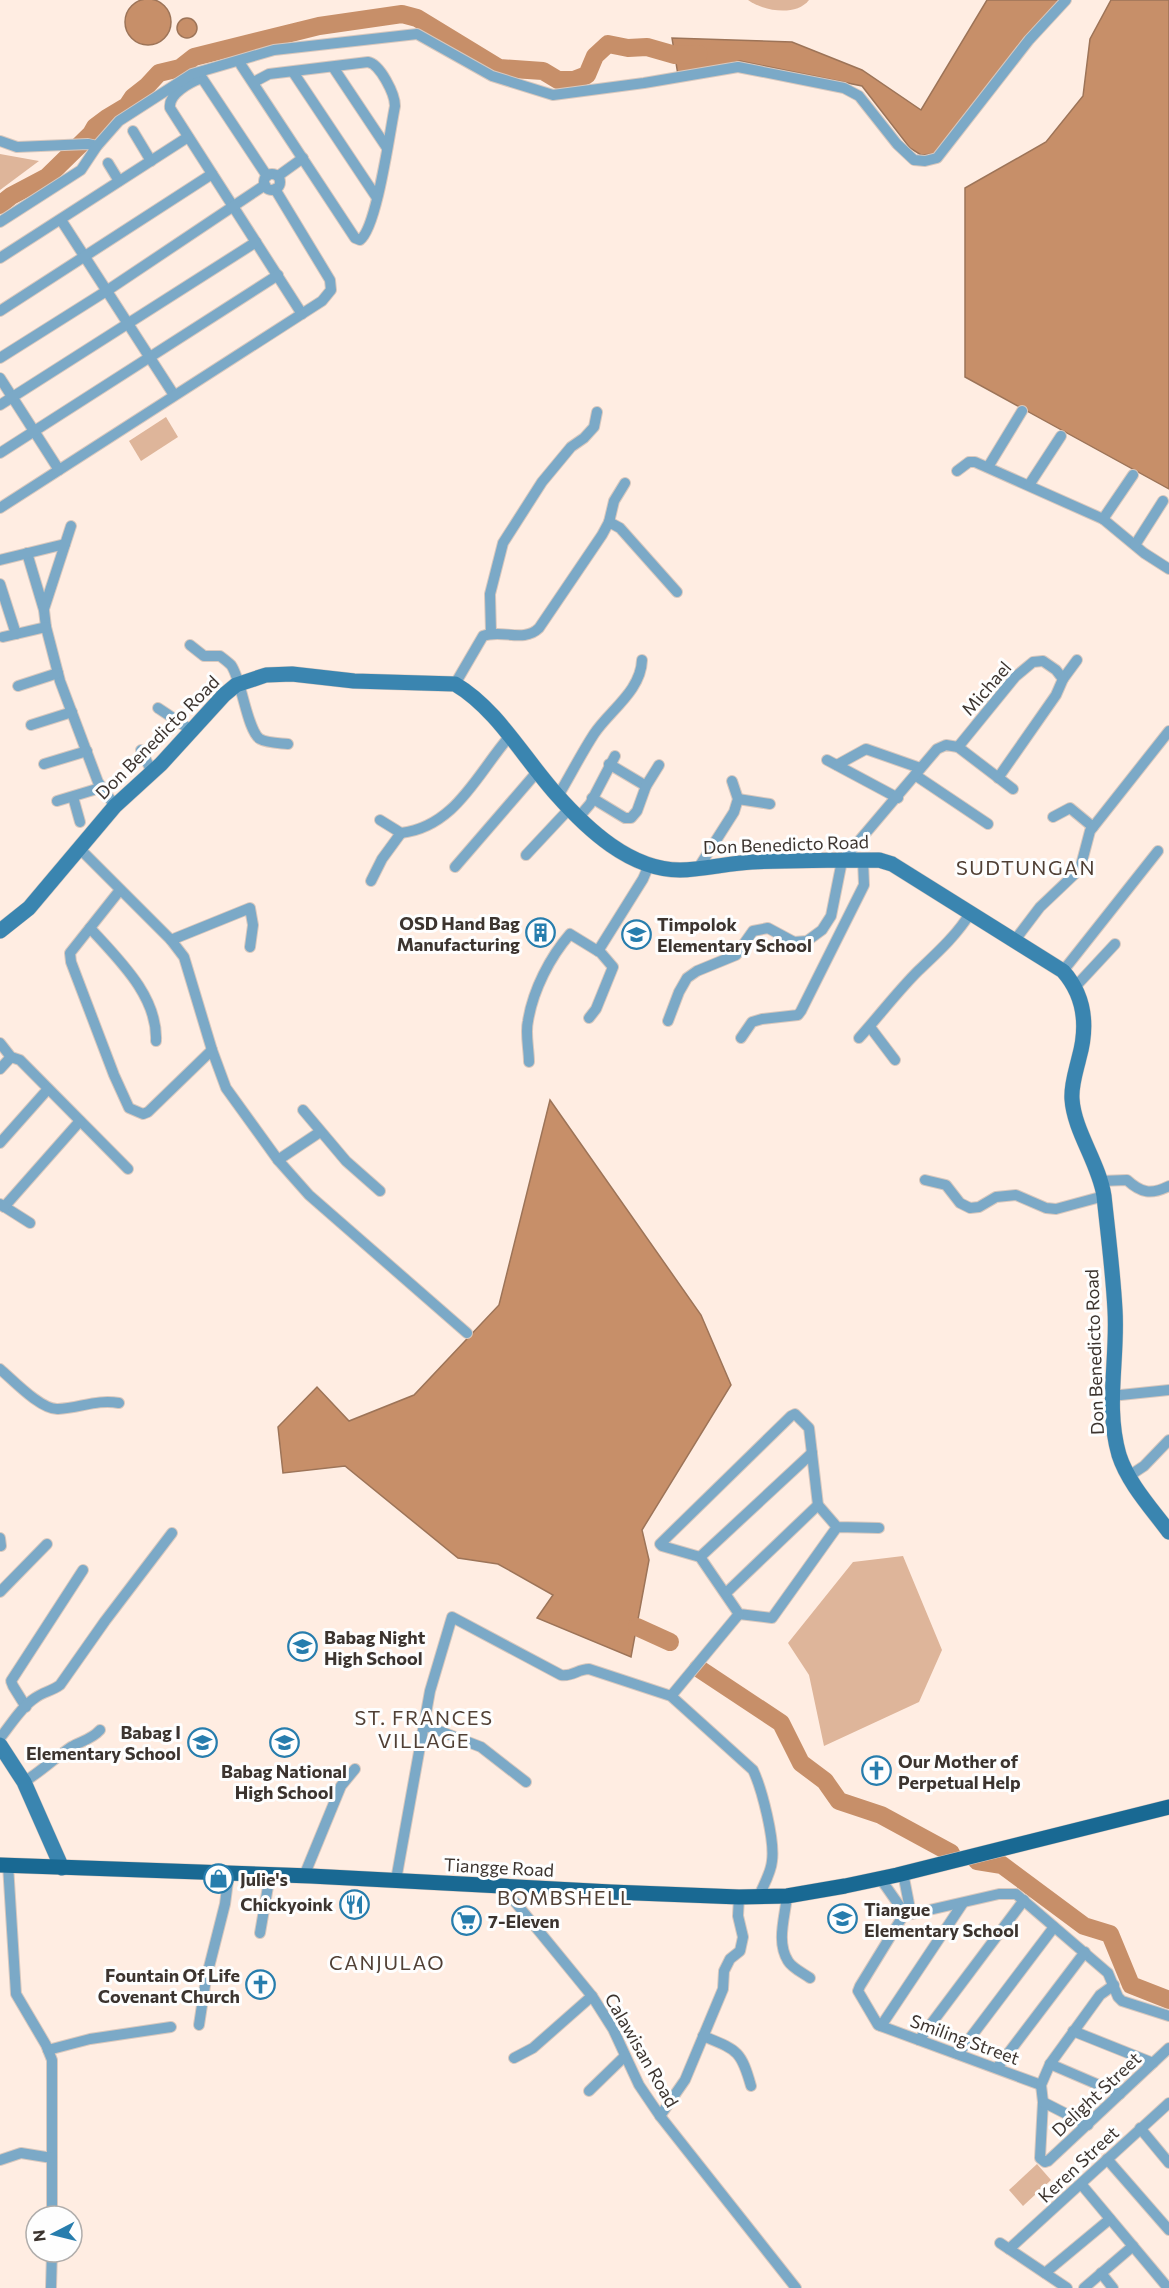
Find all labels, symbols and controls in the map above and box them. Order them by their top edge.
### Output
street label: Michael [957,656,1015,720]
street label: Don Benedicto Road [90,670,224,804]
street label: Don Benedicto Road [703,830,869,858]
district label: SUDTUNGAN [956,855,1096,879]
place label: OSD Hand Bag Manufacturing [397,912,520,955]
place label: Timpolok Elementary School [657,913,812,956]
building icon: OSD Hand Bag Manufacturing [525,917,557,949]
school or university icon: Timpolok Elementary School [620,918,652,950]
street label: Don Benedicto Road [1080,1269,1108,1435]
place label: Babag Night High School [324,1626,426,1669]
school or university icon: Babag Night High School [287,1631,319,1663]
district label: ST. FRANCES VILLAGE [355,1705,493,1752]
place label: Babag I Elementary School [26,1721,181,1764]
school or university icon: Babag I Elementary School [186,1726,218,1758]
school or university icon: Babag National High School [268,1726,300,1758]
place label: Our Mother of Perpetual Help [898,1750,1021,1793]
church icon: Our Mother of Perpetual Help [861,1755,893,1787]
place label: Babag National High School [221,1760,347,1803]
street label: Tiangge Road [443,1853,555,1881]
shop icon: Julie's [203,1863,235,1895]
place label: Julie's [240,1868,288,1890]
district label: BOMBSHELL [497,1885,633,1909]
restaurant icon: Chickyoink [338,1888,370,1920]
place label: Chickyoink [240,1893,334,1915]
place label: Tiangue Elementary School [864,1898,1019,1941]
school or university icon: Tiangue Elementary School [827,1903,859,1935]
supermarket icon: 7-Eleven [451,1905,483,1937]
place label: 7-Eleven [488,1910,560,1932]
district label: CANJULAO [329,1950,445,1974]
place label: Fountain Of Life Covenant Church [98,1964,240,2007]
church icon: Fountain Of Life Covenant Church [245,1969,277,2001]
street label: Calawisan Road [600,1989,684,2111]
street label: Smiling Street [907,2009,1023,2069]
street label: Delight Street [1047,2047,1145,2141]
street label: Keren Street [1033,2121,1123,2207]
north arrow [24,2204,84,2264]
text: N [28,2229,49,2243]

